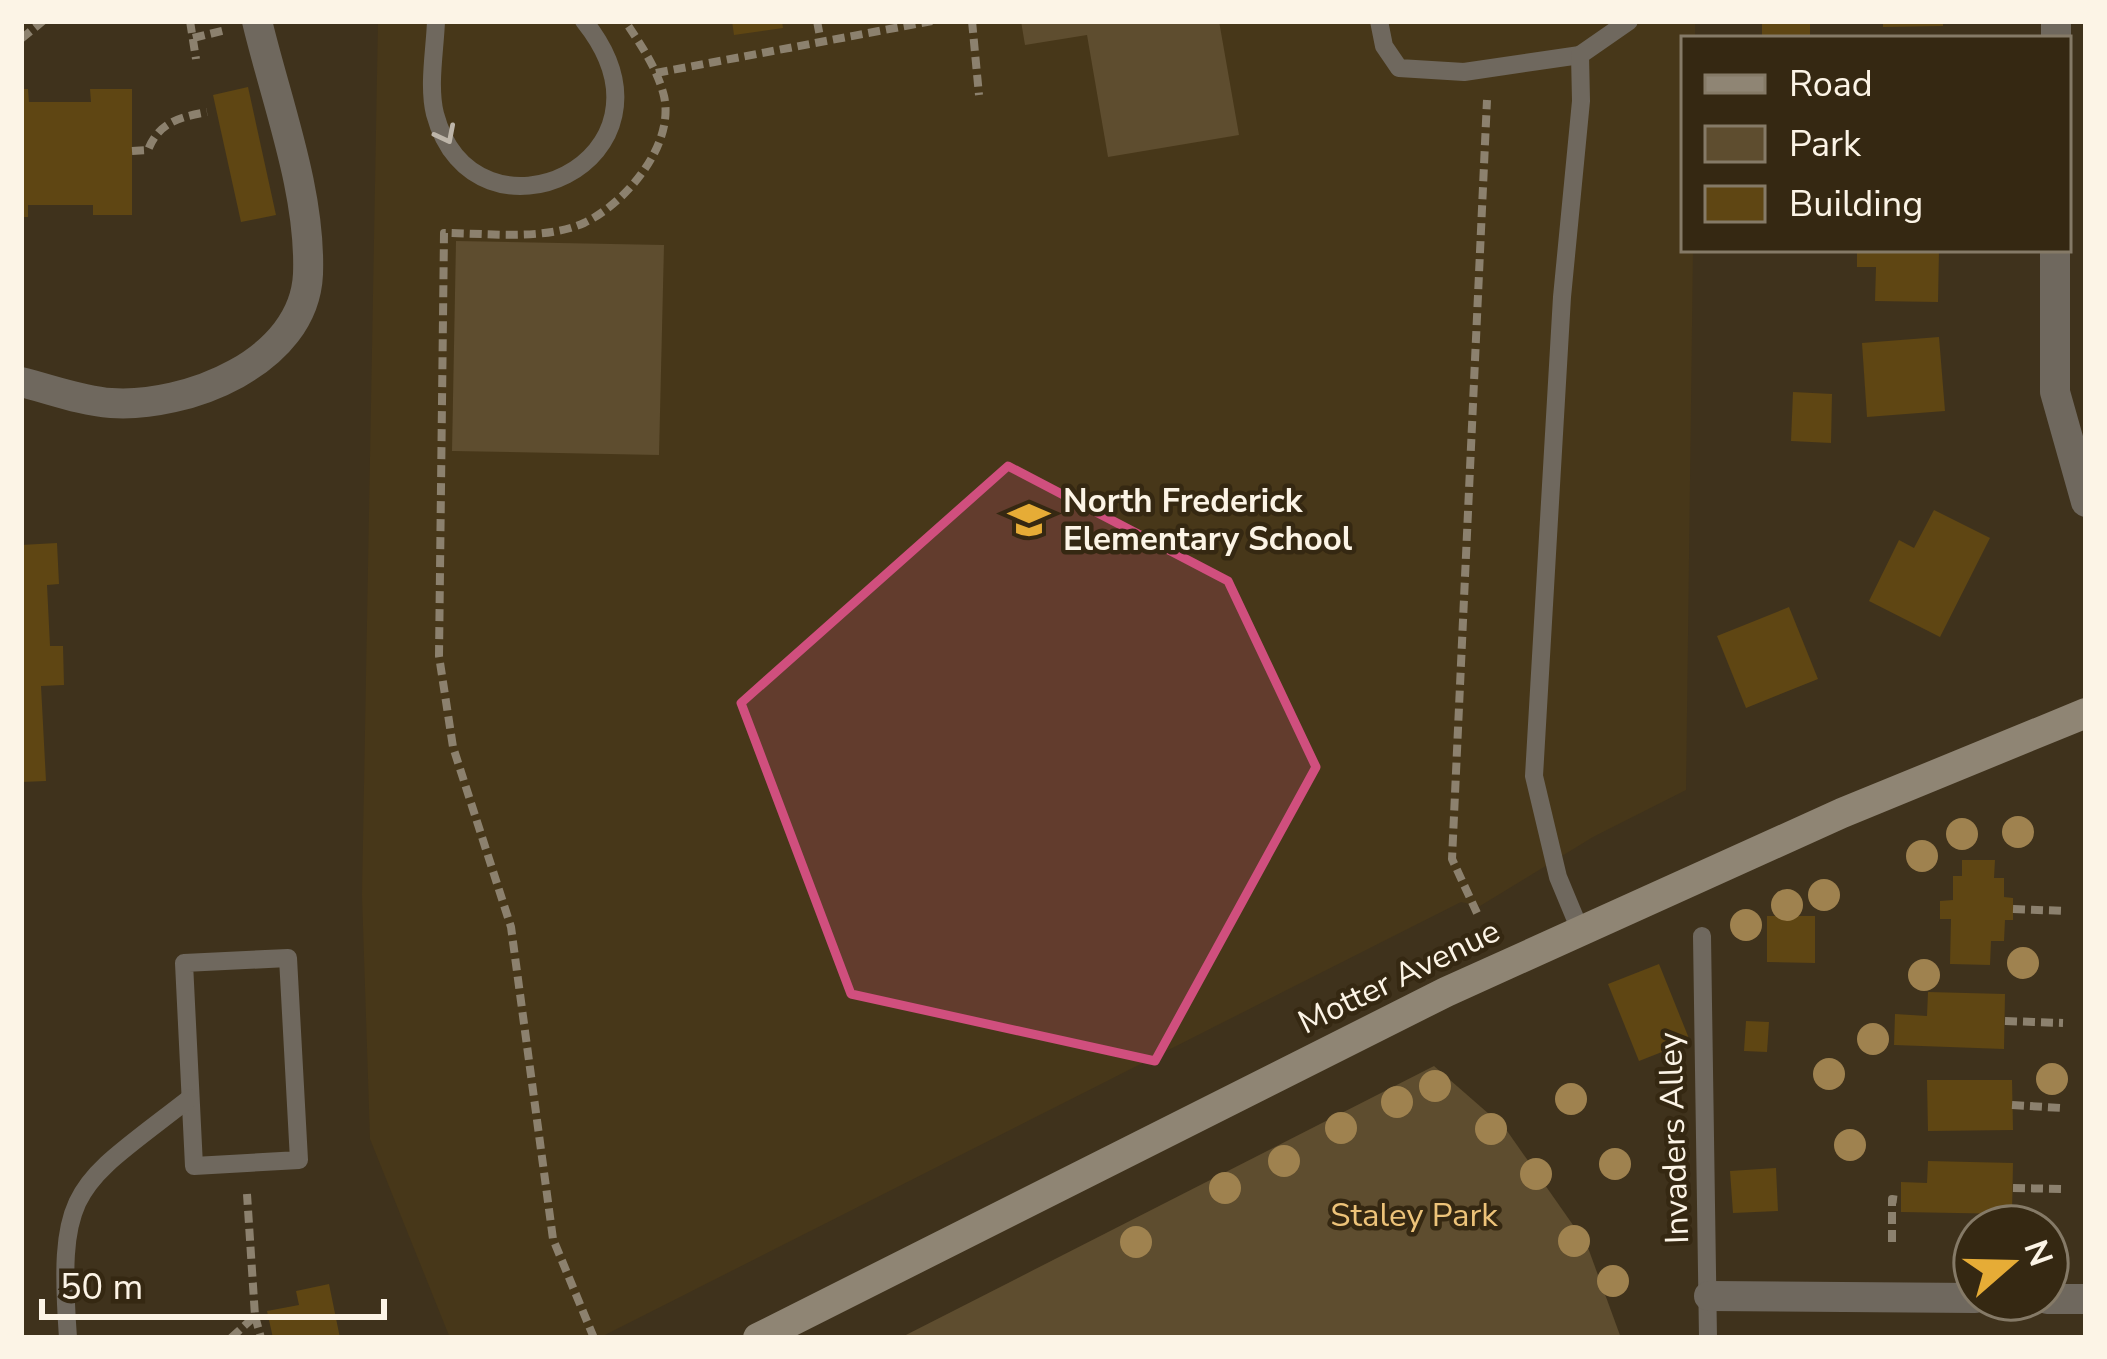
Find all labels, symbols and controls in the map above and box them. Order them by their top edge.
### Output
legend [1681,36,2071,252]
text: Road [1789,60,1873,109]
text: Park [1789,120,1862,169]
one-way arrow [431,123,455,144]
text: Building [1789,180,1923,229]
place label: North Frederick Elementary School [1063,479,1353,562]
school or university icon: North Frederick Elementary School [1006,497,1052,543]
street label: Motter Avenue [1291,909,1507,1045]
street label: Invaders Alley [1648,1031,1700,1245]
park label: Staley Park [1330,1193,1498,1238]
north arrow [1951,1203,2071,1323]
text: N [2012,1234,2063,1273]
scale bar [42,1245,384,1319]
text: 50 m [60,1263,143,1312]

